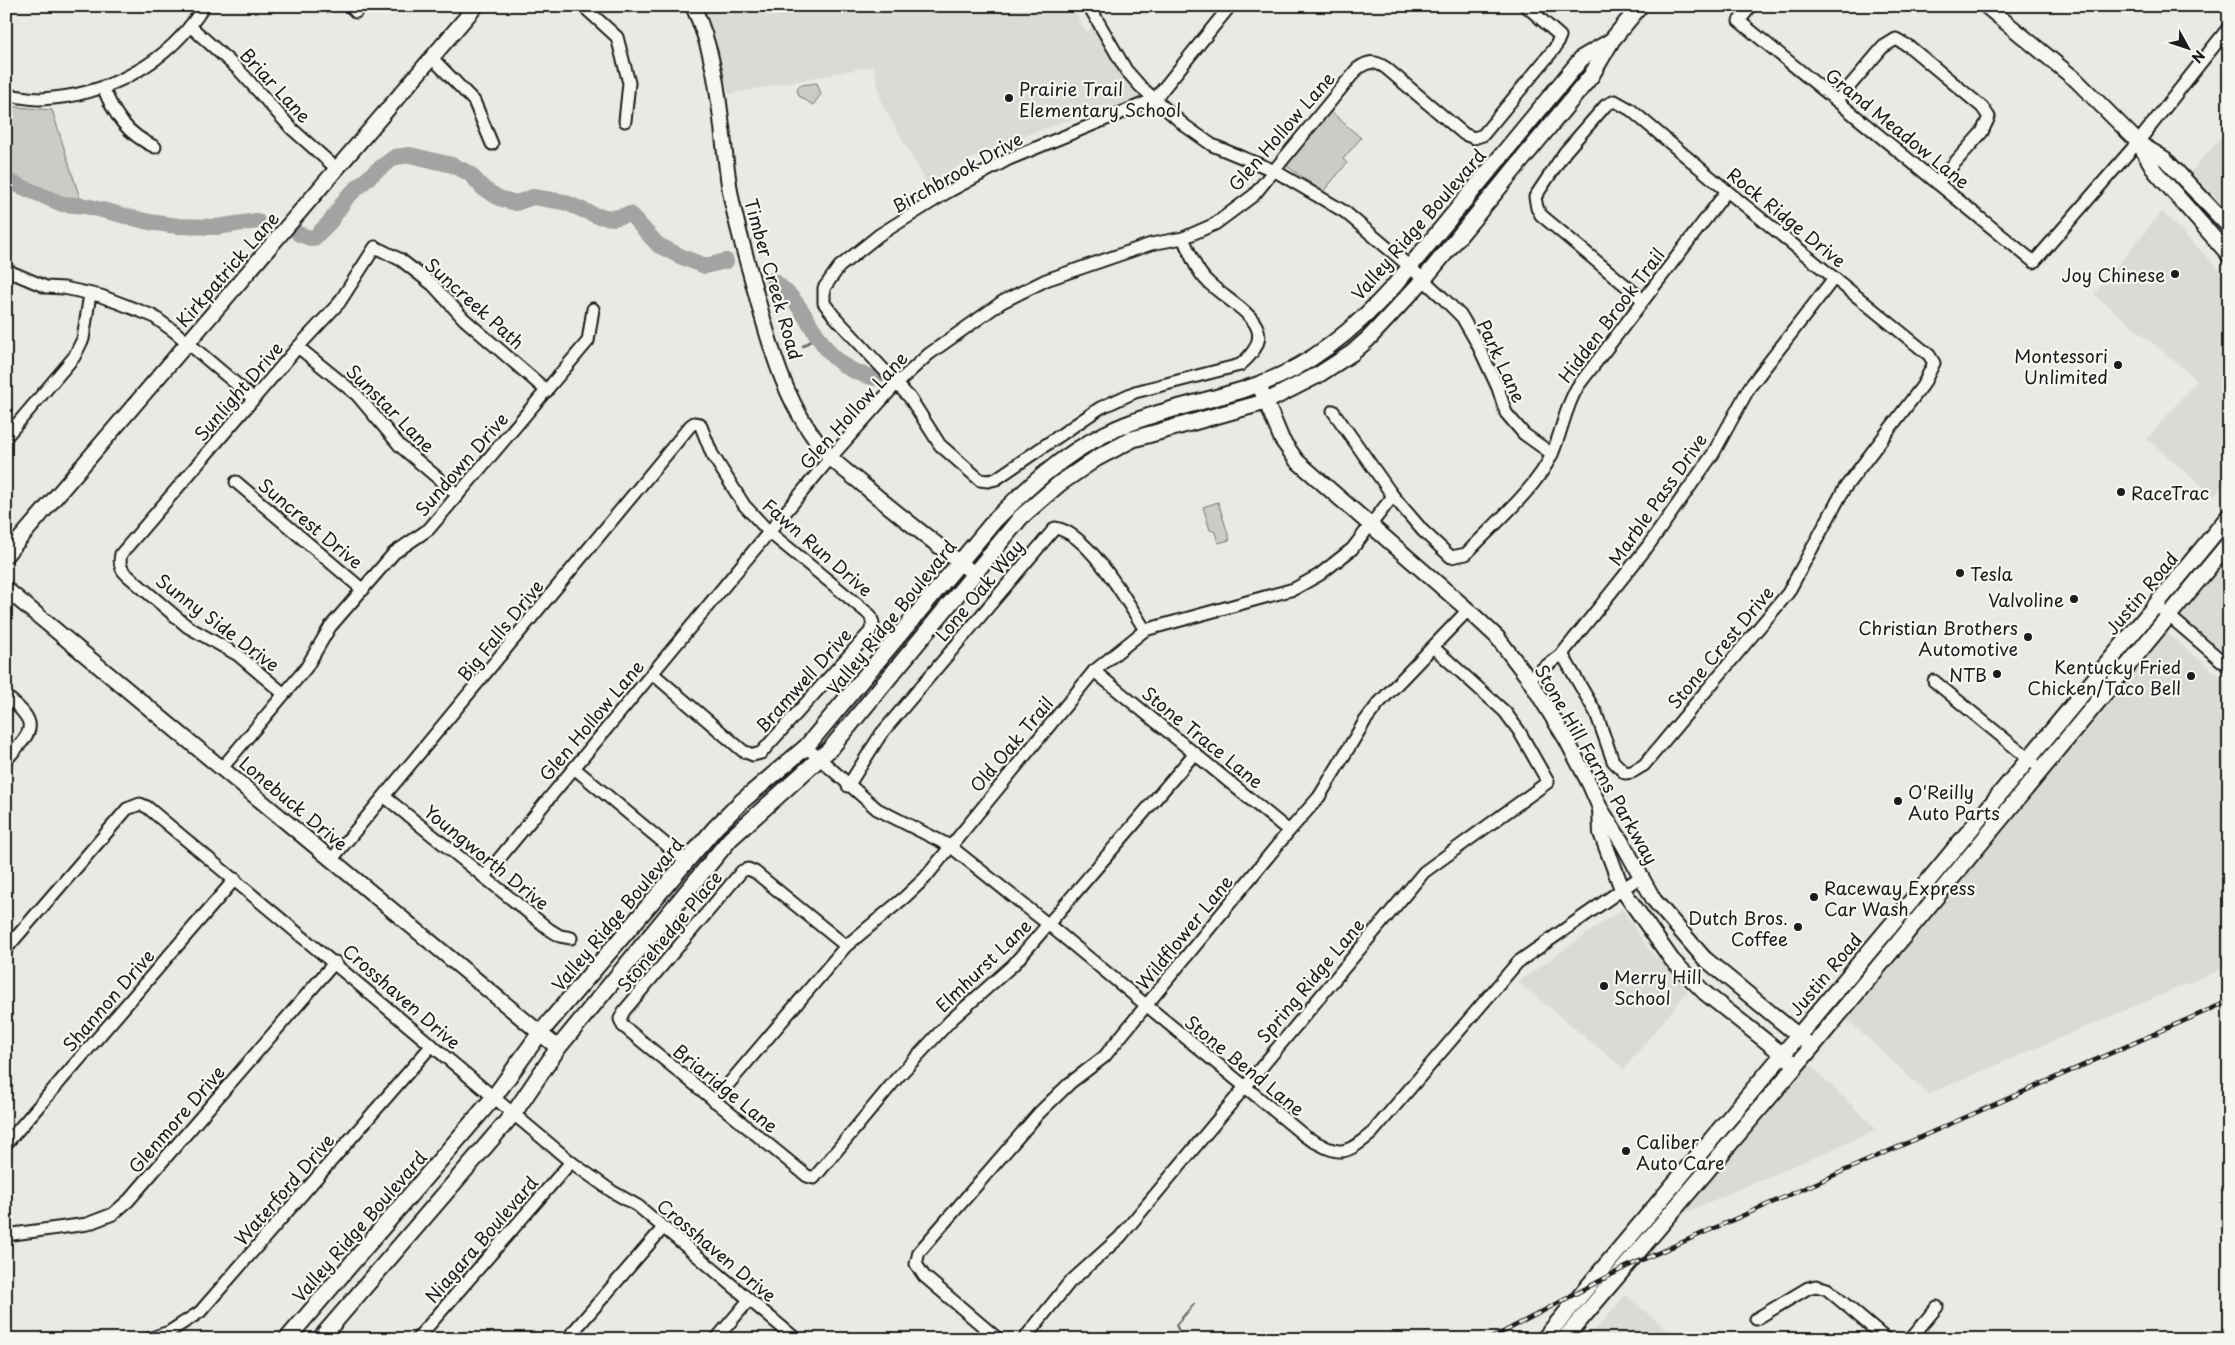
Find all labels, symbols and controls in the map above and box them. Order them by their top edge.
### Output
north arrow [2162,22,2212,72]
street label: Briar Lane [234,42,318,128]
text: N [2187,46,2210,68]
street label: Grand Meadow Lane [1820,61,1976,195]
street label: Glen Hollow Lane [1221,65,1341,197]
place label: Prairie Trail Elementary School [1019,75,1181,123]
marker: Prairie Trail Elementary School [1003,92,1015,104]
street label: Birchbrook Drive [887,125,1027,219]
street label: Valley Ridge Boulevard [1345,142,1491,306]
street label: Rock Ridge Drive [1722,161,1852,273]
street label: Timber Creek Road [738,195,810,363]
street label: Kirkpatrick Lane [169,205,285,333]
street label: Hidden Brook Trail [1551,242,1671,388]
street label: Suncreek Path [419,251,531,355]
place label: Joy Chinese [2062,261,2165,288]
marker: Joy Chinese [2169,268,2181,280]
street label: Park Lane [1471,315,1533,407]
street label: Sunlight Drive [187,335,289,447]
place label: Montessori Unlimited [2014,342,2108,390]
street label: Glen Hollow Lane [793,345,913,475]
street label: Sunstar Lane [341,358,441,458]
marker: Montessori Unlimited [2112,359,2124,371]
street label: Sundown Drive [408,406,514,522]
street label: Marble Pass Drive [1601,427,1713,571]
street label: Suncrest Drive [253,471,369,575]
place label: RaceTrac [2131,479,2209,506]
marker: RaceTrac [2115,486,2127,498]
street label: Fawn Run Drive [757,492,879,602]
street label: Lone Oak Way [928,533,1030,647]
street label: Valley Ridge Boulevard [820,534,962,700]
street label: Justin Road [2098,546,2184,640]
place label: Tesla [1970,560,2014,587]
street label: Sunny Side Drive [150,566,286,678]
marker: Tesla [1954,567,1966,579]
street label: Big Falls Drive [451,573,549,687]
street label: Stone Crest Drive [1660,580,1780,714]
place label: Valvoline [1988,586,2064,613]
marker: Valvoline [2068,593,2080,605]
place label: Christian Brothers Automotive [1858,614,2018,662]
street label: Bramwell Drive [749,622,857,738]
marker: Christian Brothers Automotive [2022,631,2034,643]
place label: Kentucky Fried Chicken/Taco Bell [2027,653,2181,701]
street label: Glen Hollow Lane [532,654,650,786]
street label: Stone Hill Farms Parkway [1529,659,1665,869]
place label: NTB [1949,661,1987,688]
marker: NTB [1991,668,2003,680]
marker: Kentucky Fried Chicken/Taco Bell [2185,670,2197,682]
street label: Stone Trace Lane [1136,680,1270,794]
street label: Old Oak Trail [963,690,1059,798]
street label: Lonebuck Drive [234,749,354,857]
place label: O'Reilly Auto Parts [1908,778,2000,826]
marker: O'Reilly Auto Parts [1892,795,1904,807]
street label: Youngworth Drive [419,798,555,916]
street label: Valley Ridge Boulevard [545,831,689,997]
street label: Stonehedge Place [610,864,728,998]
street label: Wildflower Lane [1129,869,1239,995]
place label: Raceway Express Car Wash [1824,874,1975,922]
marker: Raceway Express Car Wash [1808,891,1820,903]
place label: Dutch Bros. Coffee [1688,904,1788,952]
street label: Elmhurst Lane [929,912,1037,1018]
street label: Spring Ridge Lane [1250,912,1370,1048]
marker: Dutch Bros. Coffee [1792,921,1804,933]
street label: Justin Road [1782,927,1868,1021]
street label: Crosshaven Drive [337,937,467,1055]
street label: Shannon Drive [56,943,160,1057]
place label: Merry Hill School [1614,963,1702,1011]
marker: Merry Hill School [1598,980,1610,992]
street label: Stone Bend Lane [1179,1008,1311,1122]
street label: Briaridge Lane [668,1037,784,1139]
street label: Glenmore Drive [121,1059,231,1179]
street label: Waterford Drive [228,1127,340,1251]
place label: Caliber Auto Care [1636,1128,1725,1176]
street label: Valley Ridge Boulevard [286,1144,432,1308]
marker: Caliber Auto Care [1620,1145,1632,1157]
street label: Niagara Boulevard [418,1170,544,1308]
street label: Crosshaven Drive [651,1192,783,1308]

